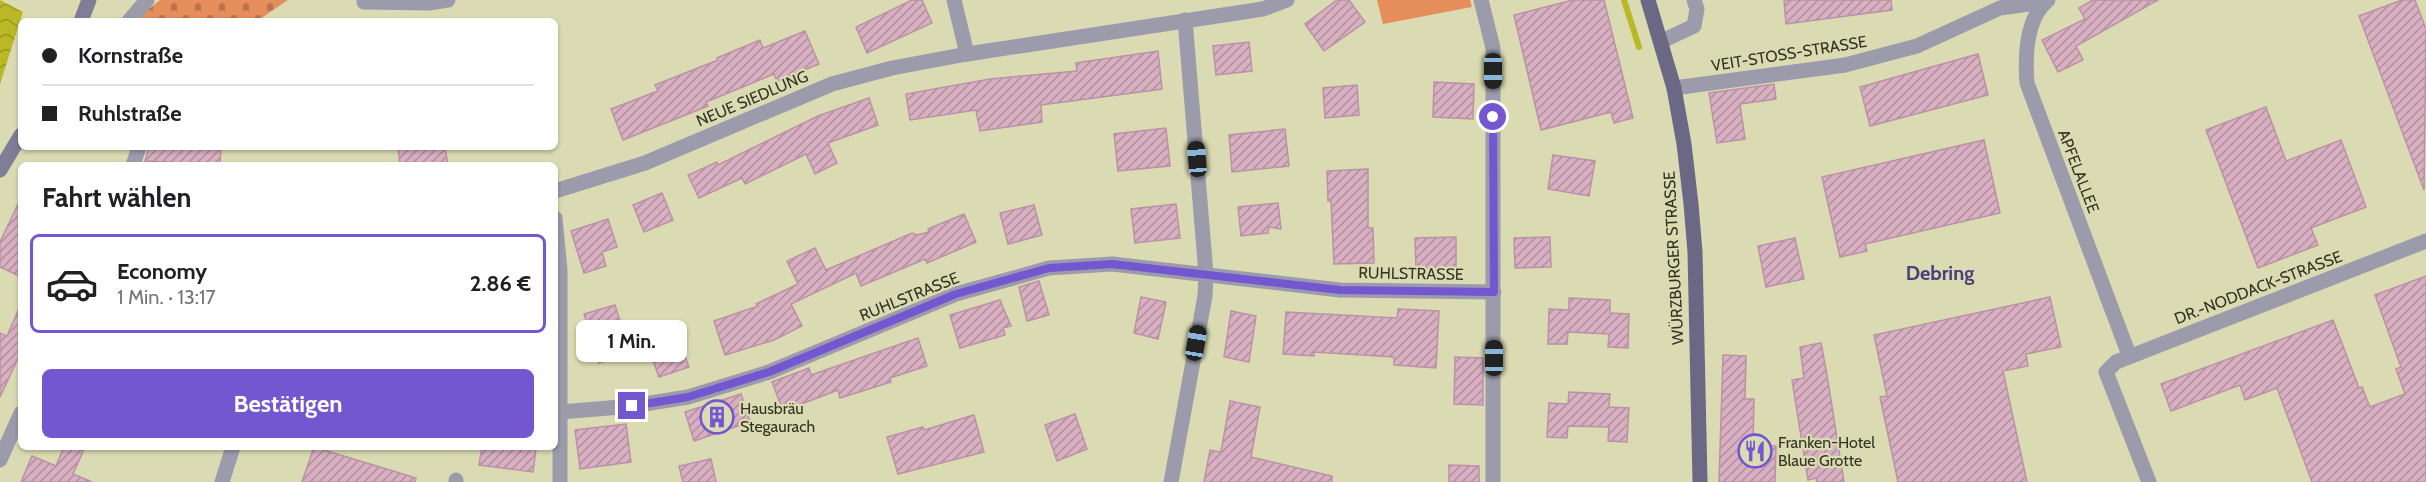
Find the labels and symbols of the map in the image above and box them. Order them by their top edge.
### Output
street label: VEIT-STOSS-STRASSE [1710,32,1868,75]
car [1484,53,1502,89]
street label: NEUE SIEDLUNG [694,66,811,131]
route start [1479,103,1506,130]
street label: APFELALLEE [2054,127,2103,216]
car [1186,140,1208,178]
street label: WÜRZBURGER STRASSE [1659,171,1688,345]
street label: DR.-NODDACK-STRASSE [2172,247,2345,328]
district label: Debring [1906,261,1974,285]
street label: RUHLSTRASSE [1358,263,1464,284]
street label: RUHLSTRASSE [857,268,962,325]
callout: 1 Min. [576,319,688,361]
car [1184,324,1208,362]
car [1485,340,1503,376]
route end [618,392,645,419]
building icon: Hausbräu Stegaurach [699,399,735,435]
place label: Hausbräu Stegaurach [740,399,815,436]
restaurant icon: Franken-Hotel Blaue Grotte [1737,433,1773,469]
place label: Franken-Hotel Blaue Grotte [1778,433,1875,470]

